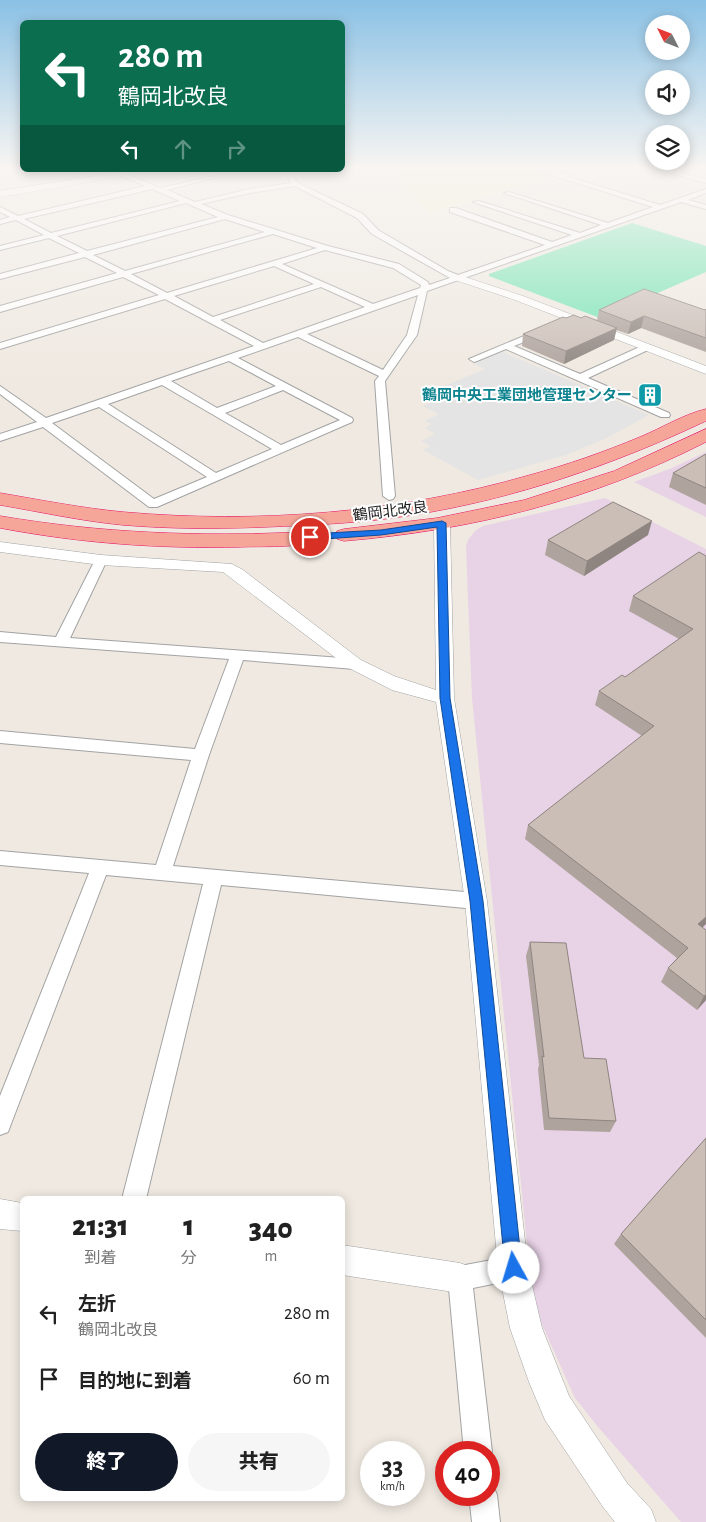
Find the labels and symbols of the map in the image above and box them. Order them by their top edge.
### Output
north arrow [645,15,690,60]
building icon: 鶴岡中央工業団地管理センター [637,382,663,408]
place label: 鶴岡中央工業団地管理センター [422,387,632,403]
street label: 鶴岡北改良 [352,497,428,524]
pin [289,516,331,558]
position arrow [487,1241,539,1293]
speed limit sign: 40 [435,1441,500,1506]

